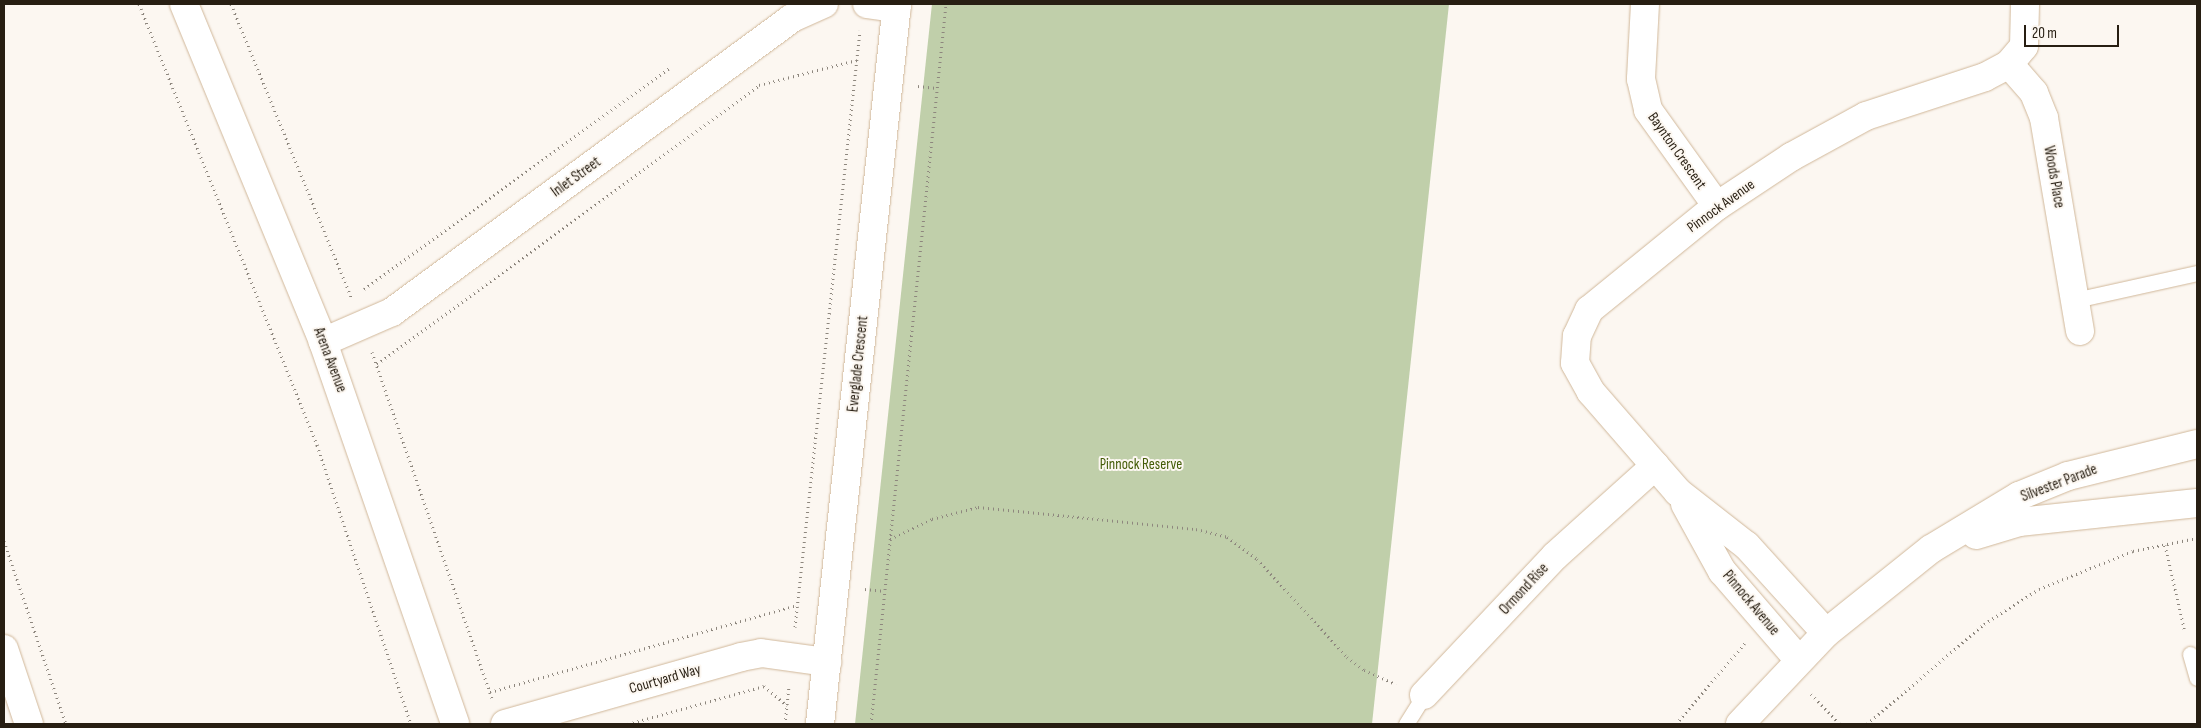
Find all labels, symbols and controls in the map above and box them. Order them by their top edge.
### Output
scale bar [2026,15,2121,47]
text: 20 m [2032,24,2057,43]
street label: Baynton Crescent [1644,109,1710,193]
street label: Woods Place [2040,144,2068,210]
street label: Inlet Street [548,153,604,201]
street label: Pinnock Avenue [1684,176,1758,236]
street label: Everglade Crescent [844,315,872,413]
street label: Arena Avenue [309,325,351,395]
park label: Pinnock Reserve [1100,456,1182,474]
street label: Silvester Parade [2018,460,2100,506]
street label: Ormond Rise [1496,560,1552,618]
street label: Pinnock Avenue [1719,567,1783,639]
street label: Courtyard Way [627,660,703,698]

